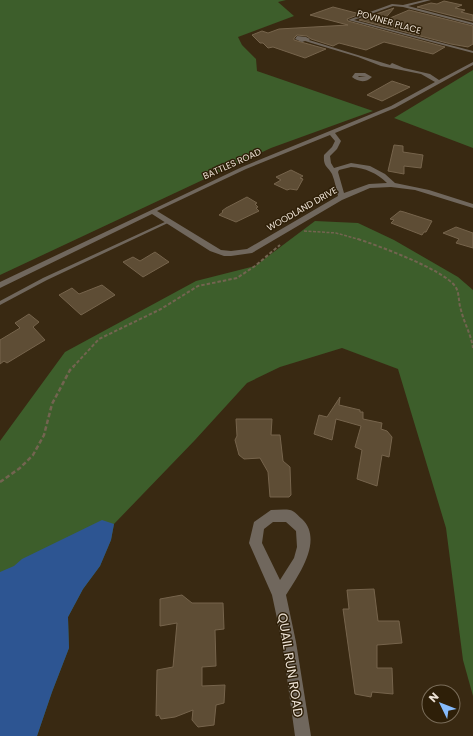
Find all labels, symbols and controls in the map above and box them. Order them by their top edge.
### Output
street label: POVINER PLACE [356,7,423,37]
street label: BATTLES ROAD [201,146,263,182]
street label: WOODLAND DRIVE [265,184,340,234]
street label: QUAIL RUN ROAD [273,612,308,719]
north arrow [421,684,461,724]
text: N [425,689,442,706]

